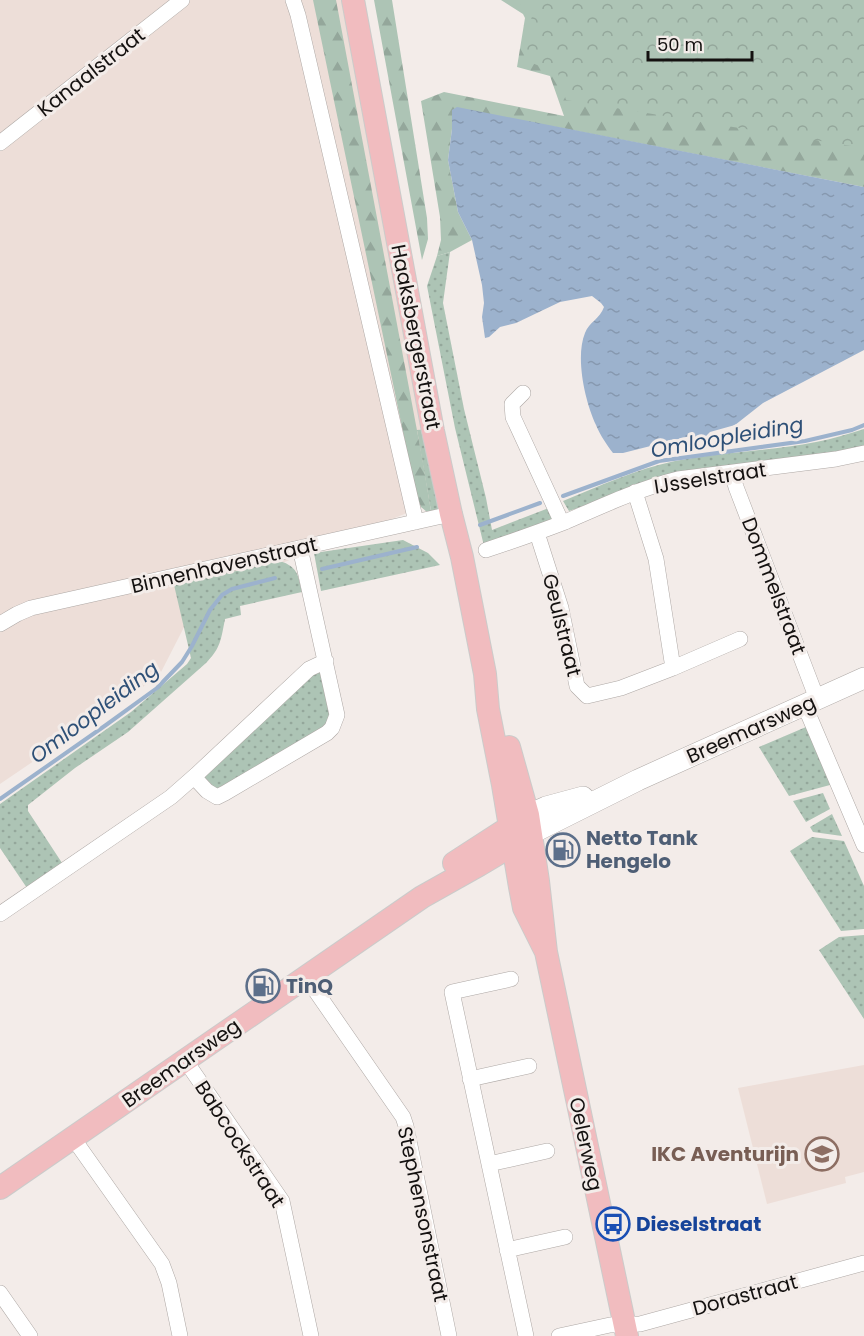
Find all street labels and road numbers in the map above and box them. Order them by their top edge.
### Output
street label: Kanaalstraat [31,21,151,123]
street label: Haaksbergerstraat [384,242,448,432]
street label: IJsselstraat [652,455,768,501]
street label: Dommelstraat [735,513,813,659]
street label: Binnenhavenstraat [128,530,320,600]
street label: Geulstraat [536,571,588,679]
street label: Breemarsweg [682,688,820,770]
street label: Breemarsweg [116,1012,246,1114]
street label: Babcockstraat [188,1075,292,1213]
street label: Oelerweg [562,1095,610,1193]
street label: Stephensonstraat [391,1124,455,1304]
street label: Dorastraat [689,1268,801,1322]

